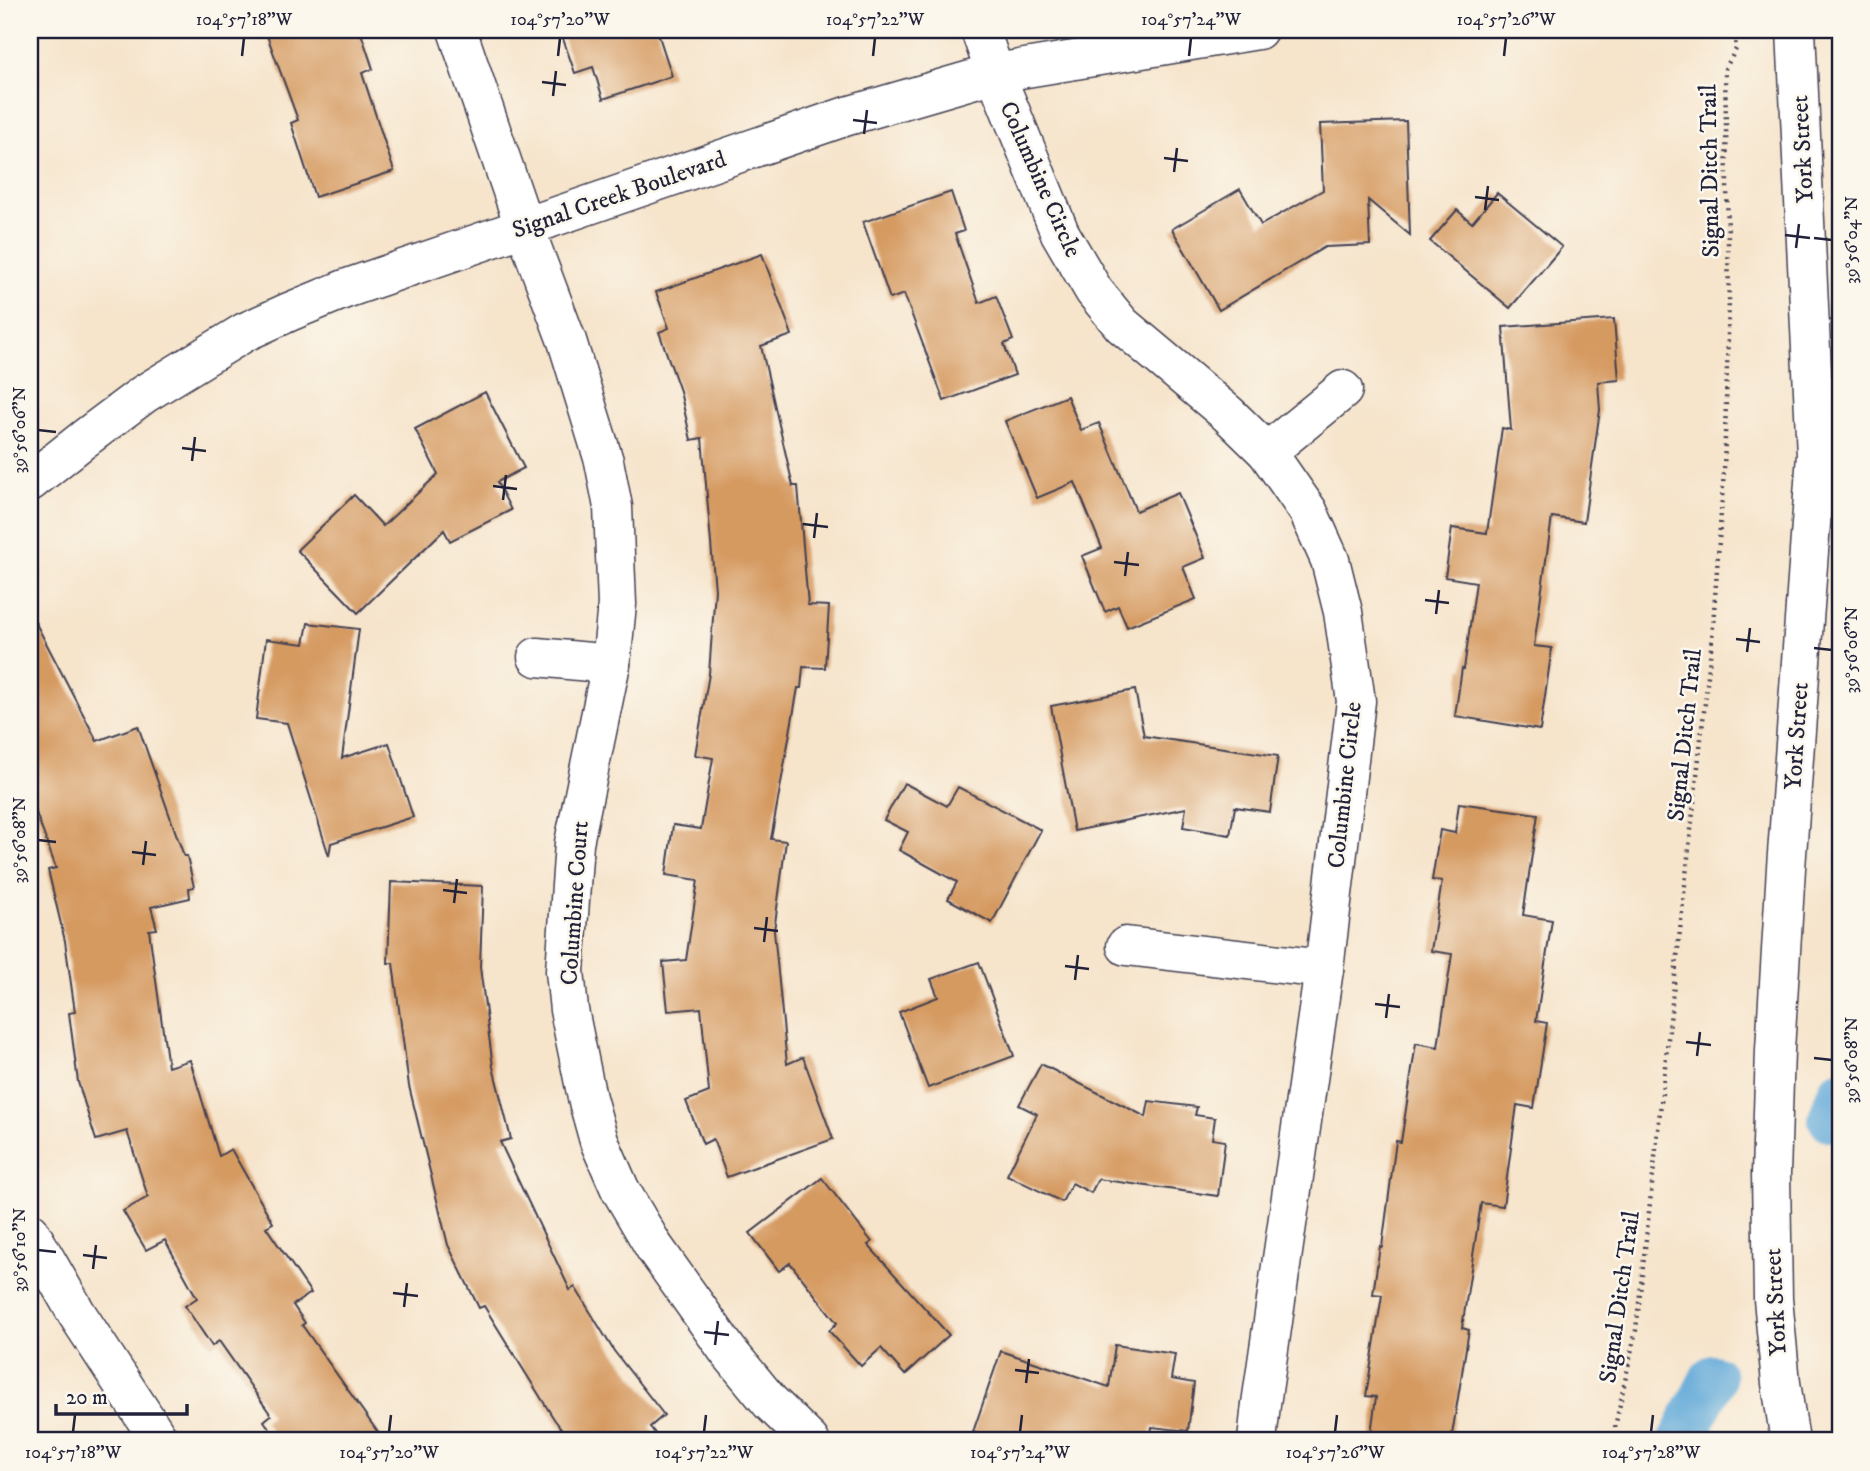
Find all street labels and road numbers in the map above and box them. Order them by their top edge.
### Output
street label: Signal Ditch Trail [1693,83,1727,258]
street label: York Street [1785,94,1821,204]
street label: Columbine Circle [992,97,1088,262]
street label: Signal Creek Boulevard [508,144,730,246]
street label: Signal Ditch Trail [1661,646,1709,823]
street label: York Street [1778,681,1816,791]
street label: Columbine Circle [1321,700,1369,870]
street label: Columbine Court [554,819,596,986]
street label: Signal Ditch Trail [1593,1208,1647,1385]
street label: York Street [1758,1247,1794,1357]

